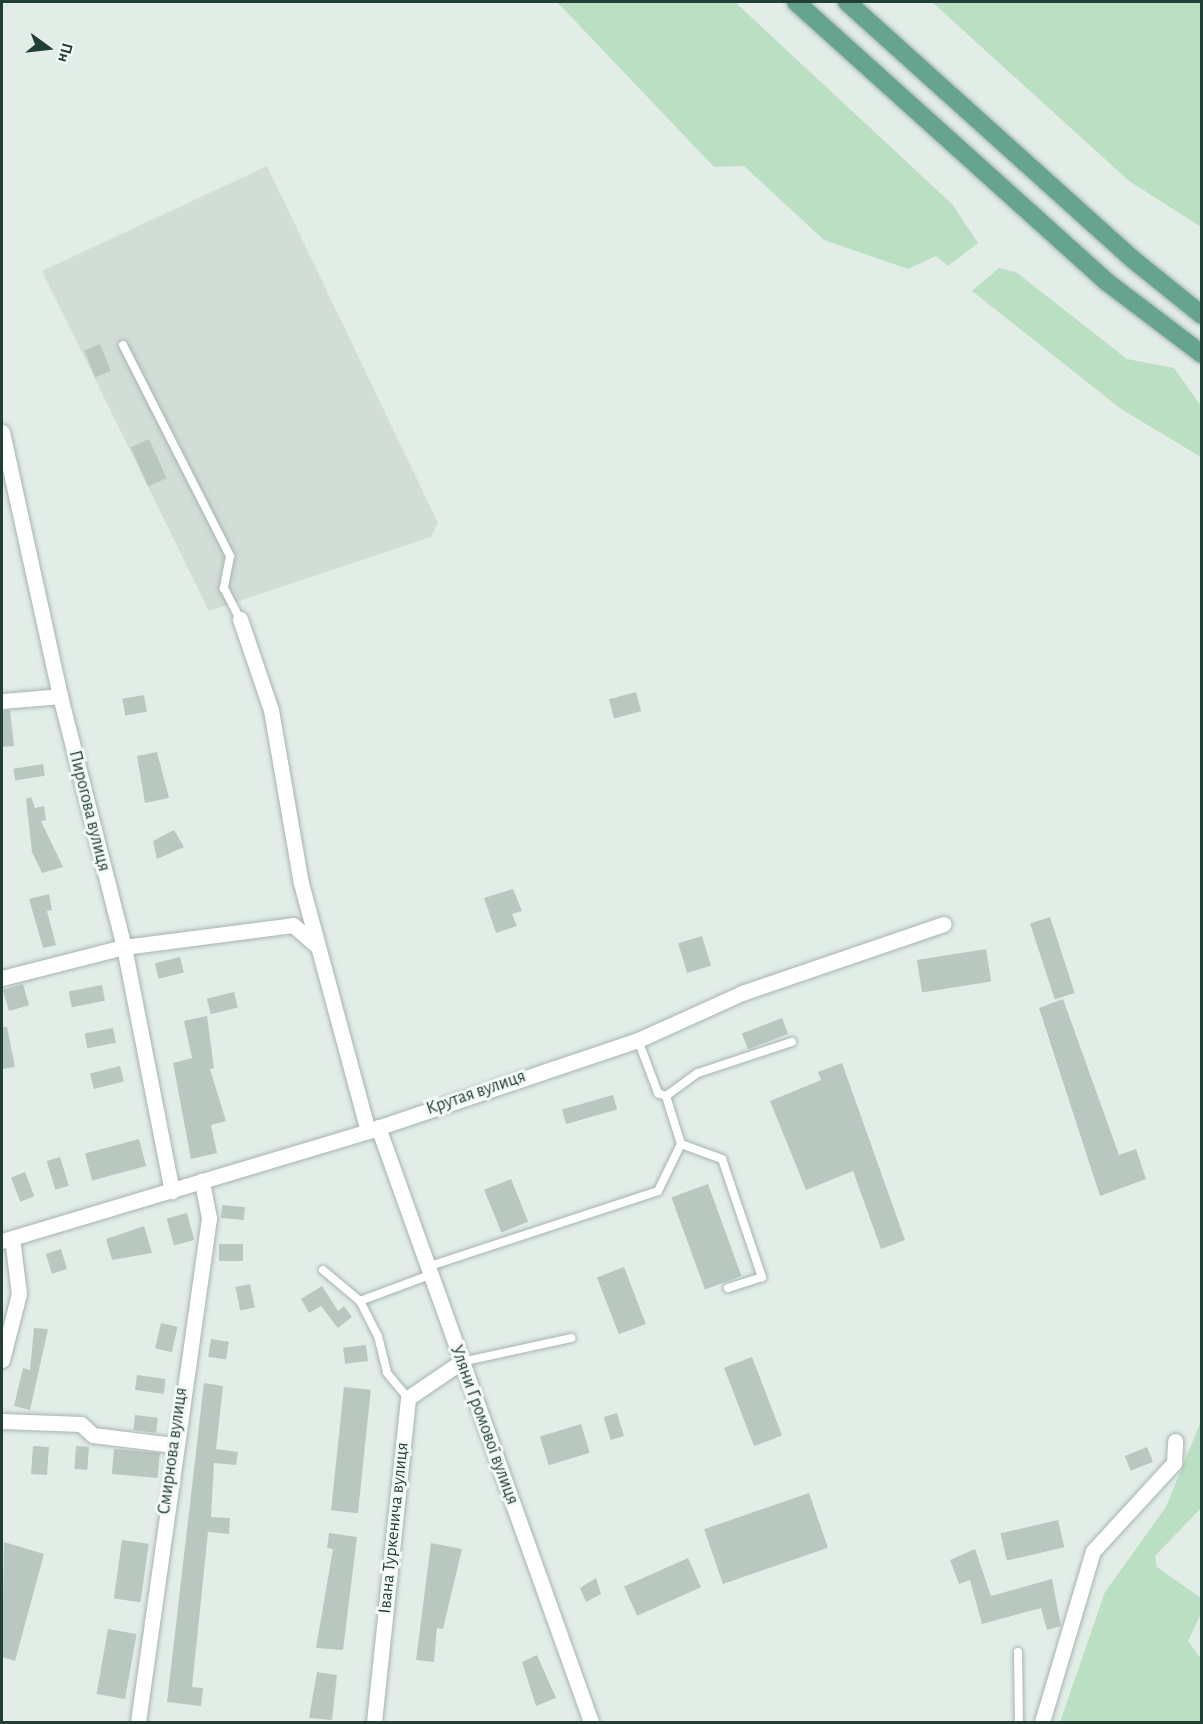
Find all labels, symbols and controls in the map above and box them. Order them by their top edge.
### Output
north arrow [18,18,78,78]
text: Пн [55,41,76,64]
street label: Пирогова вулиця [64,748,114,874]
street label: Крутая вулиця [423,1066,529,1120]
street label: Уляни Громової вулиця [445,1342,523,1508]
street label: Смирнова вулиця [153,1386,193,1516]
street label: Івана Туркенича вулиця [374,1441,414,1615]

